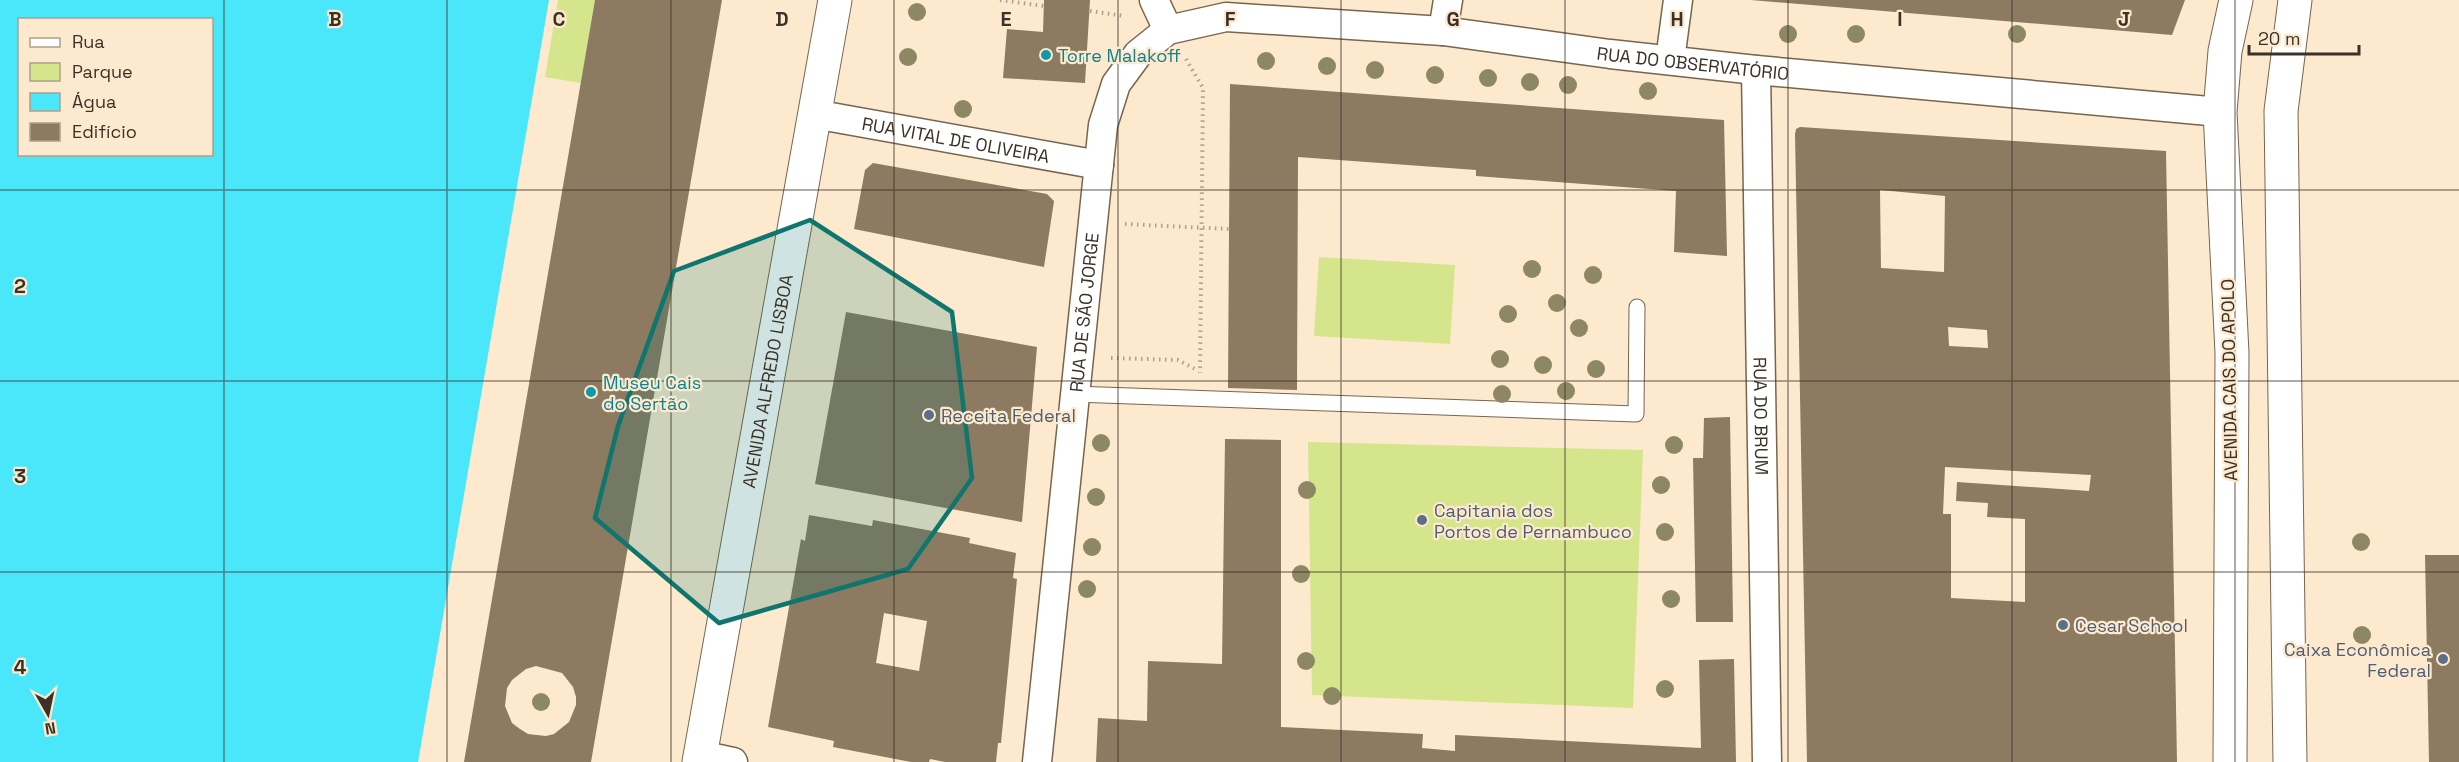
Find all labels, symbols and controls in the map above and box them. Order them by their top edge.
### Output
text: B [328,6,342,32]
text: C [553,6,566,32]
text: D [775,6,789,32]
text: E [1000,6,1012,32]
text: F [1225,6,1236,32]
text: G [1446,6,1460,32]
text: H [1670,6,1684,32]
text: I [1897,6,1903,32]
text: J [2118,6,2130,32]
legend [18,18,213,156]
scale bar [2249,18,2358,56]
text: 20 m [2258,27,2301,50]
text: Rua [72,30,105,53]
street label: RUA DO OBSERVATÓRIO [1595,41,1790,84]
place label: Torre Malakoff [1058,44,1181,67]
marker: Torre Malakoff [1039,48,1053,62]
text: Parque [72,60,133,83]
text: Água [72,90,116,113]
street label: RUA VITAL DE OLIVEIRA [860,111,1051,167]
text: Edifício [72,120,137,143]
street label: RUA DE SÃO JORGE [1064,232,1103,393]
street label: AVENIDA ALFREDO LISBOA [737,272,797,490]
text: 2 [14,273,26,299]
street label: AVENIDA CAIS DO APOLO [2216,279,2242,481]
street label: RUA DO BRUM [1749,357,1774,475]
place label: Museu Cais do Sertão [603,371,701,415]
marker: Museu Cais do Sertão [584,385,598,399]
place label: Receita Federal [941,404,1076,427]
marker: Receita Federal [922,408,936,422]
text: 3 [14,463,26,489]
place label: Capitania dos Portos de Pernambuco [1434,499,1632,543]
marker: Capitania dos Portos de Pernambuco [1415,513,1429,527]
place label: Cesar School [2075,614,2188,637]
marker: Cesar School [2056,618,2070,632]
place label: Caixa Econômica Federal [2284,638,2431,682]
marker: Caixa Econômica Federal [2436,652,2450,666]
text: 4 [14,654,27,680]
north arrow [18,684,78,744]
text: N [43,717,57,740]

